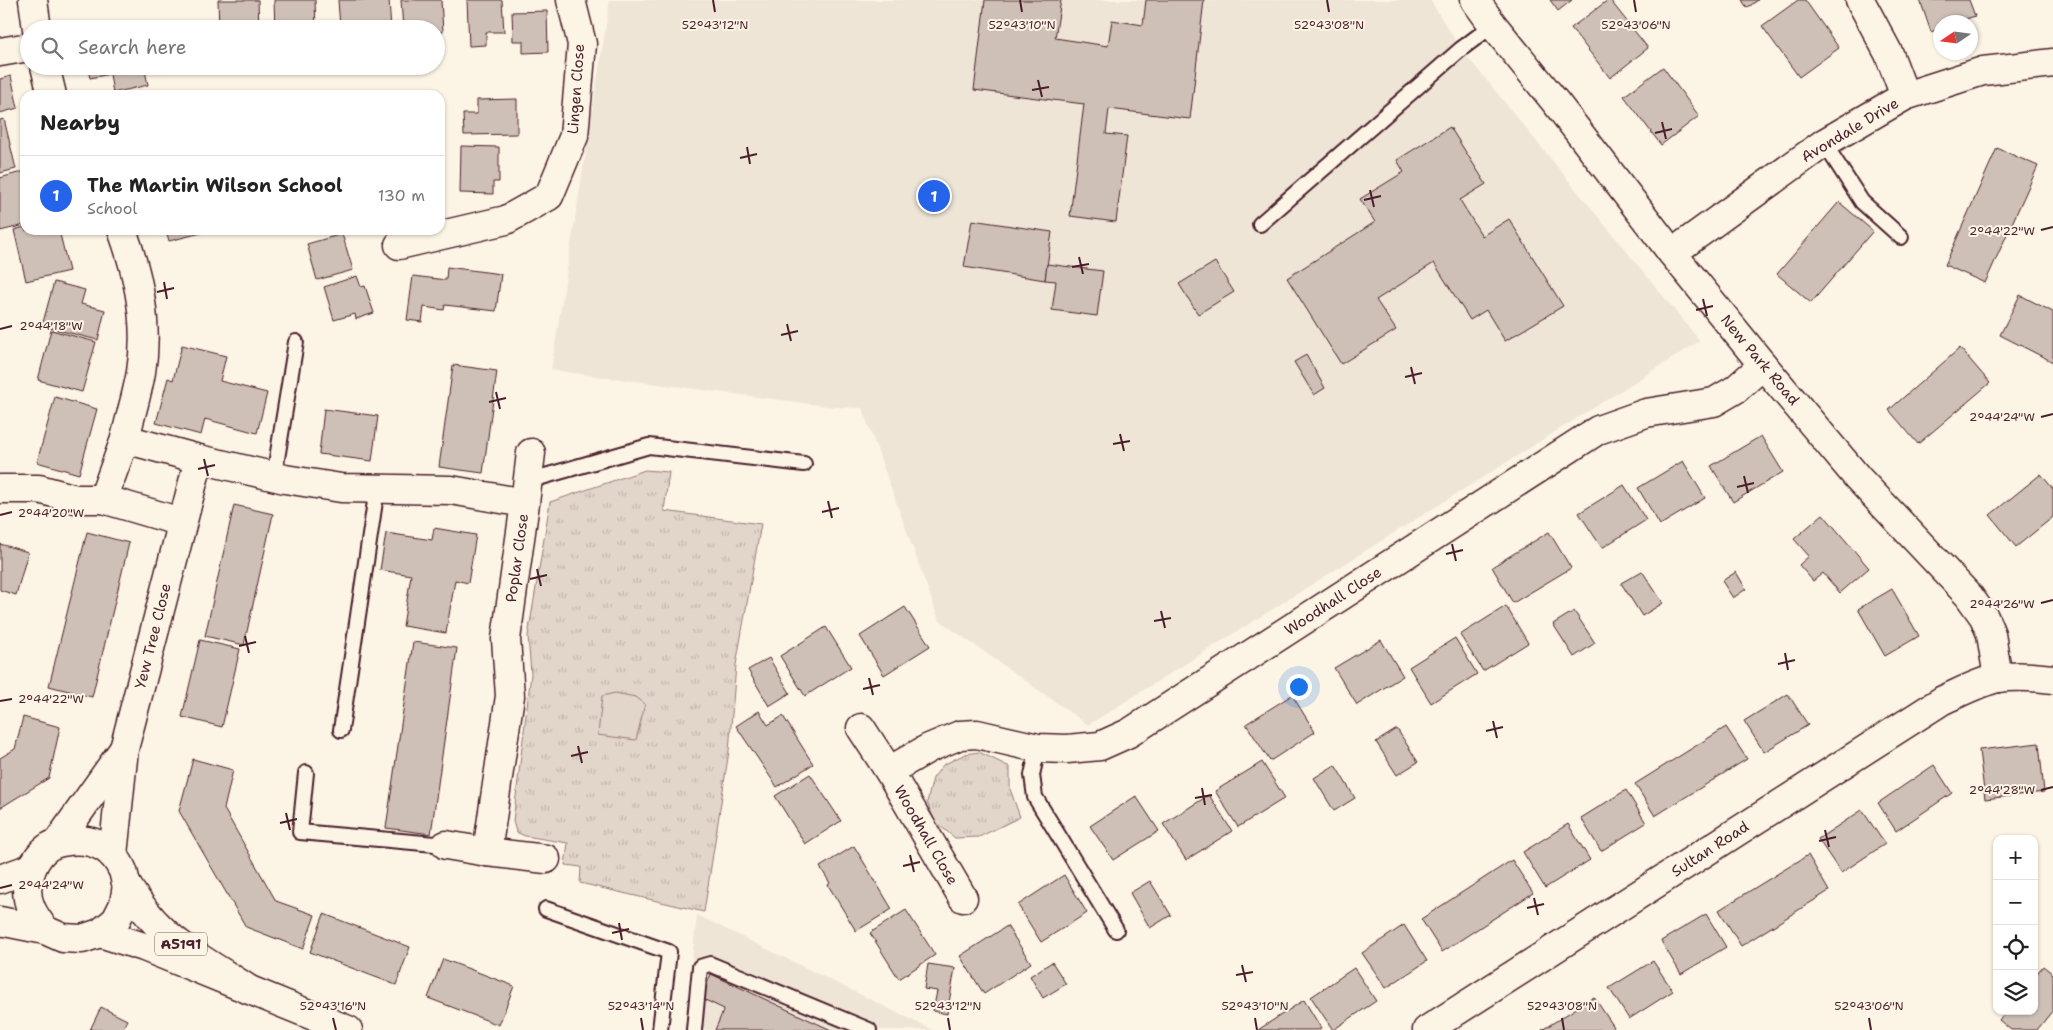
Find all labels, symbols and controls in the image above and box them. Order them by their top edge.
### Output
north arrow [1933,15,1978,60]
text: 52°43'12"N [682,17,748,33]
text: 52°43'10"N [988,17,1056,33]
text: 52°43'08"N [1294,17,1364,33]
text: 52°43'06"N [1601,17,1671,33]
search box [20,20,445,75]
icon: search [38,34,66,62]
text: Search here [78,35,187,60]
street label: Lingen Close [563,43,589,135]
street label: Avondale Drive [1798,93,1902,167]
text: Nearby [40,109,120,137]
text: The Martin Wilson School [87,173,343,198]
pin: 1 [918,177,950,215]
text: 1 [52,185,60,206]
text: 130 m [378,185,425,206]
text: School [87,198,137,219]
text: 2°44'22"W [1969,223,2035,239]
street label: New Park Road [1716,310,1804,410]
text: 2°44'18"W [19,318,83,334]
text: 2°44'24"W [1969,409,2035,425]
text: 2°44'20"W [18,505,84,521]
street label: Poplar Close [501,512,533,604]
street label: Woodhall Close [1281,562,1385,640]
street label: Yew Tree Close [130,581,176,691]
text: 2°44'26"W [1969,596,2035,612]
your location [1286,674,1312,700]
text: 2°44'22"W [18,691,84,707]
street label: Woodhall Close [889,781,963,889]
text: 2°44'28"W [1969,782,2035,798]
street label: Sultan Road [1667,816,1753,882]
map controls [1993,835,2038,1015]
button: + [1993,835,2038,880]
text: 2°44'24"W [18,877,84,893]
button: − [1993,880,2038,925]
button: locate [1993,925,2038,970]
road number: A5191 [155,932,207,956]
button: layers [1993,970,2038,1015]
text: 52°43'16"N [300,998,366,1014]
text: 52°43'14"N [608,998,674,1014]
text: 52°43'12"N [915,998,981,1014]
text: 52°43'10"N [1221,998,1289,1014]
text: 52°43'08"N [1527,998,1597,1014]
text: 52°43'06"N [1834,998,1904,1014]

